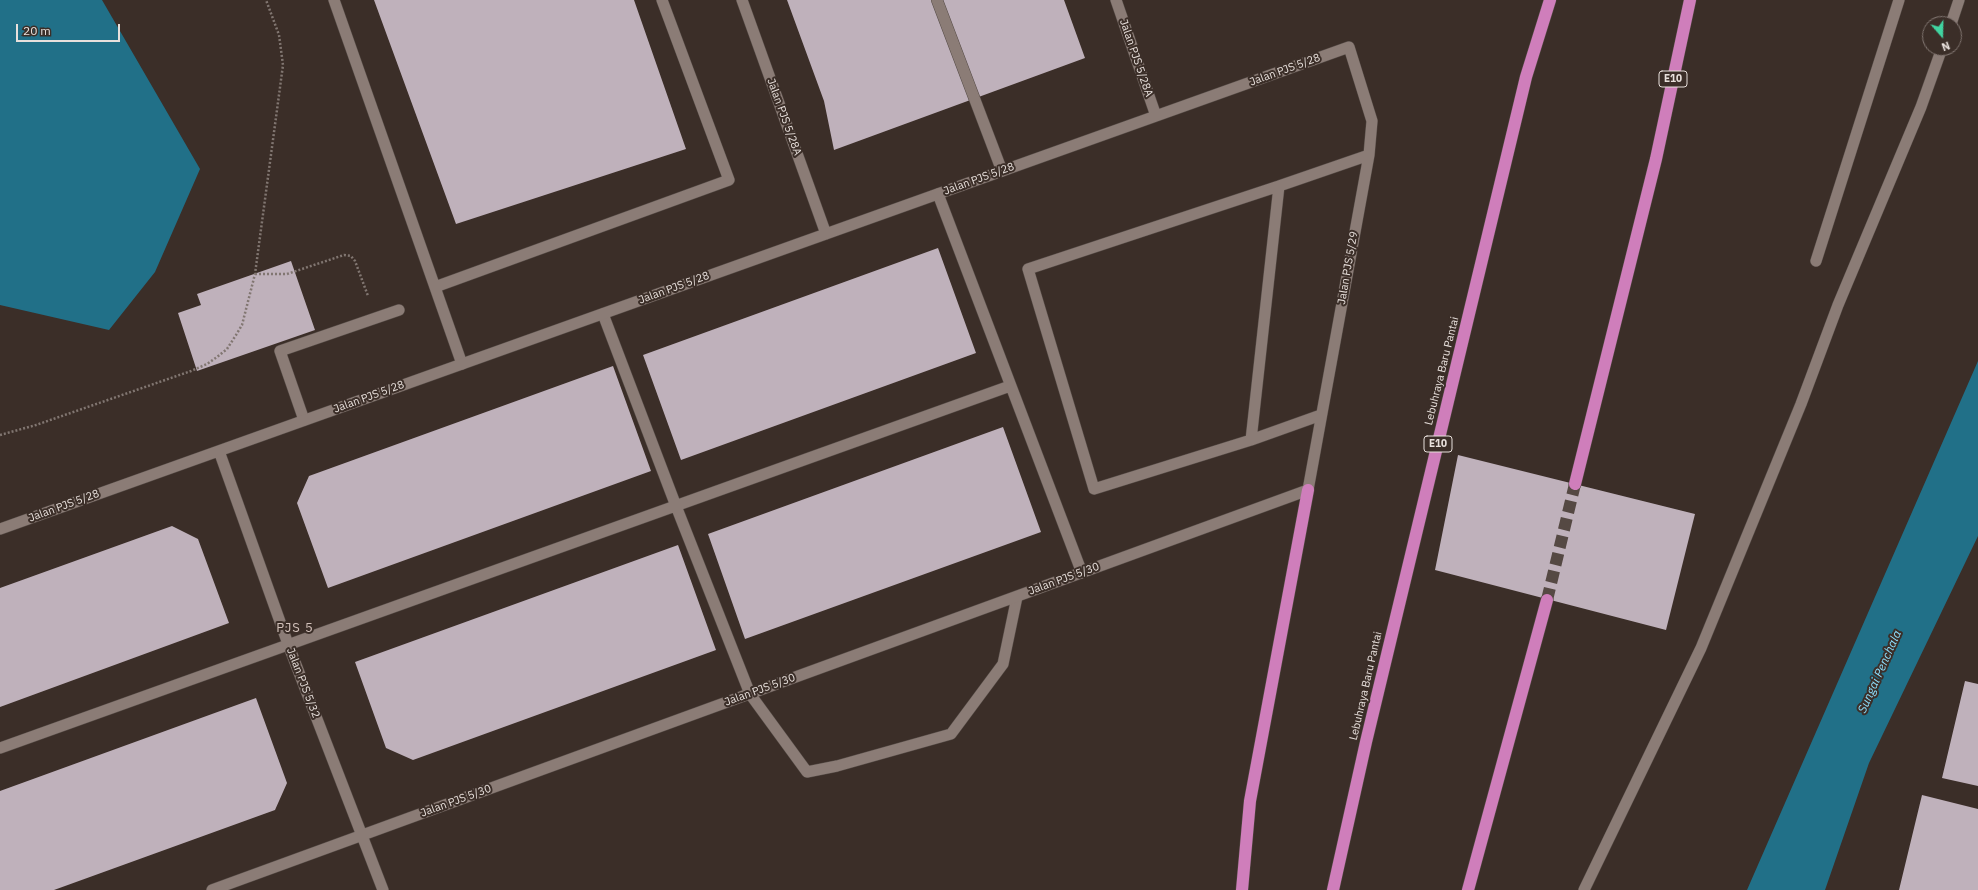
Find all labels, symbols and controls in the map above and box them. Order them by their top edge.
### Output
scale bar [18,16,122,42]
north arrow [1922,16,1962,56]
street label: Jalan PJS 5/28A [1117,18,1155,98]
text: 20 m [23,23,51,38]
text: N [1940,38,1952,54]
street label: Jalan PJS 5/28 [1248,51,1322,89]
road number: E10 [1659,71,1687,87]
street label: Jalan PJS 5/28A [764,77,804,157]
street label: Jalan PJS 5/28 [942,160,1016,198]
street label: Jalan PJS 5/29 [1335,230,1361,306]
street label: Jalan PJS 5/28 [637,269,711,307]
street label: Lebuhraya Baru Pantai [1422,316,1462,426]
street label: Jalan PJS 5/28 [332,378,406,416]
road number: E10 [1424,436,1452,452]
street label: Jalan PJS 5/28 [27,487,101,525]
street label: Jalan PJS 5/30 [1027,560,1101,598]
district label: PJS 5 [276,620,314,636]
water label: Sungai Penchala [1855,628,1905,716]
street label: Lebuhraya Baru Pantai [1347,630,1385,742]
street label: Jalan PJS 5/32 [284,646,322,720]
street label: Jalan PJS 5/30 [723,671,797,709]
street label: Jalan PJS 5/30 [419,782,493,820]

